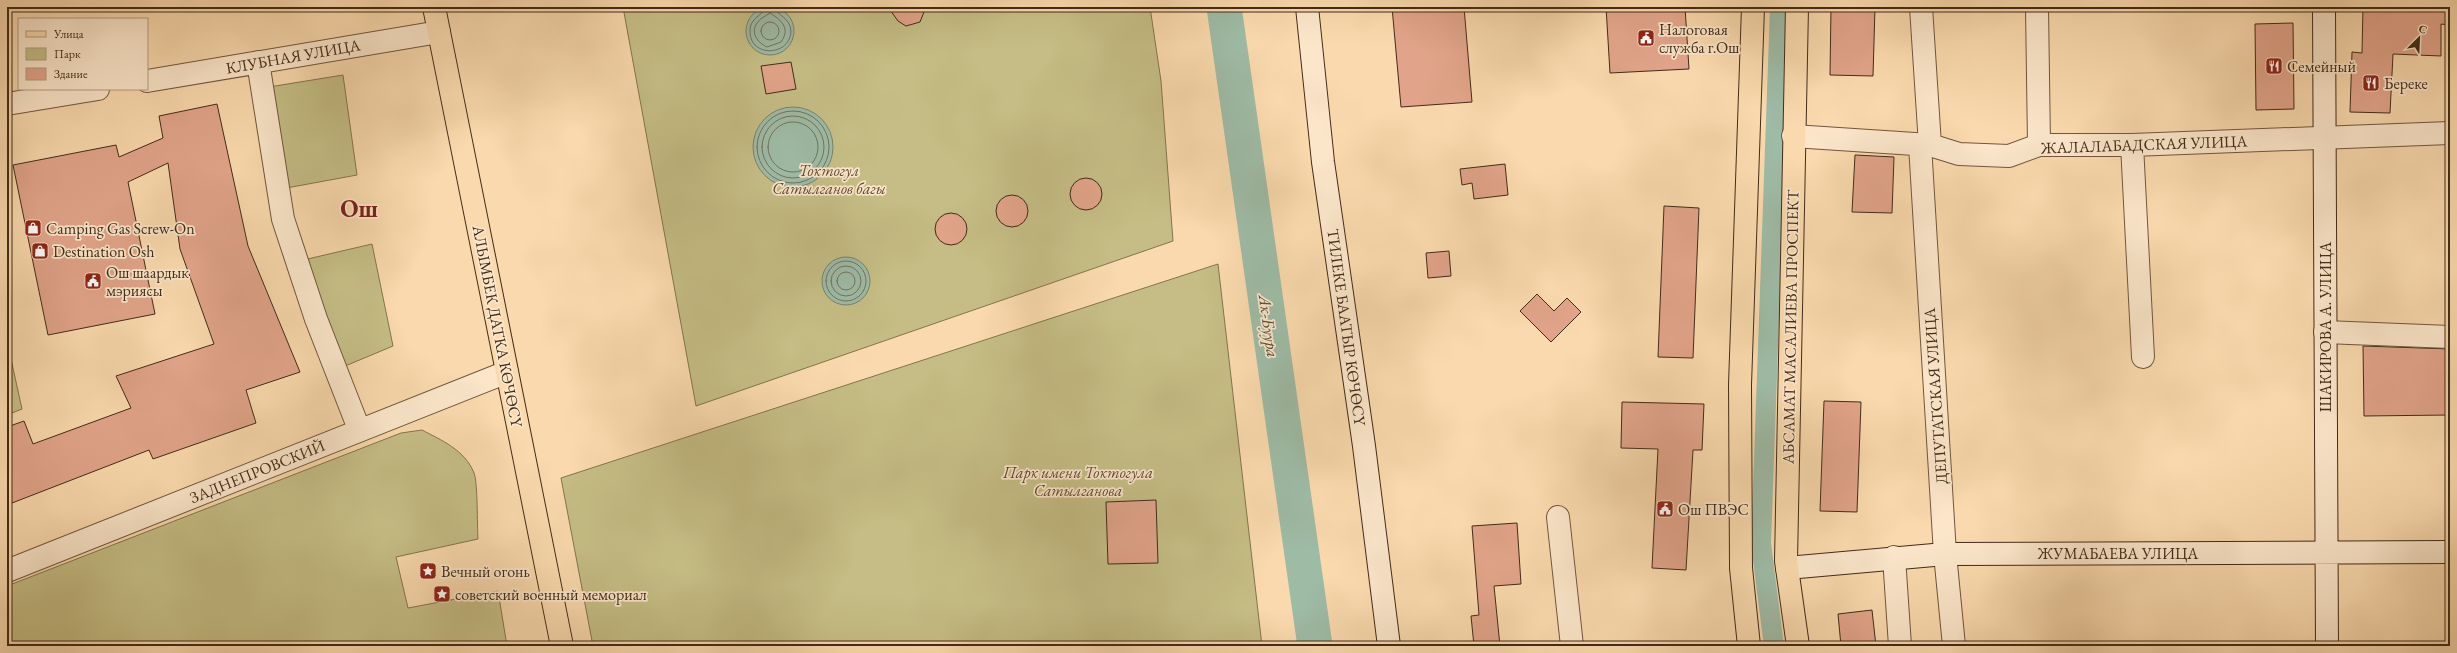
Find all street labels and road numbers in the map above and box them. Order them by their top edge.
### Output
street label: КЛУБНАЯ УЛИЦА [224,34,363,79]
street label: ЖАЛАЛАБАДСКАЯ УЛИЦА [2039,130,2249,159]
street label: АБСАМАТ МАСАЛИЕВА ПРОСПЕКТ [1778,189,1803,465]
street label: АЛЫМБЕК ДАТКА КӨЧӨСҮ [467,222,528,430]
street label: ТИЛЕКЕ БААТЫР КӨЧӨСҮ [1322,227,1371,428]
street label: ШАКИРОВА А. УЛИЦА [2315,241,2336,412]
street label: ДЕПУТАТСКАЯ УЛИЦА [1919,306,1952,485]
street label: ЗАДНЕПРОВСКИЙ [187,435,328,508]
street label: ЖУМАБАЕВА УЛИЦА [2037,543,2199,564]

